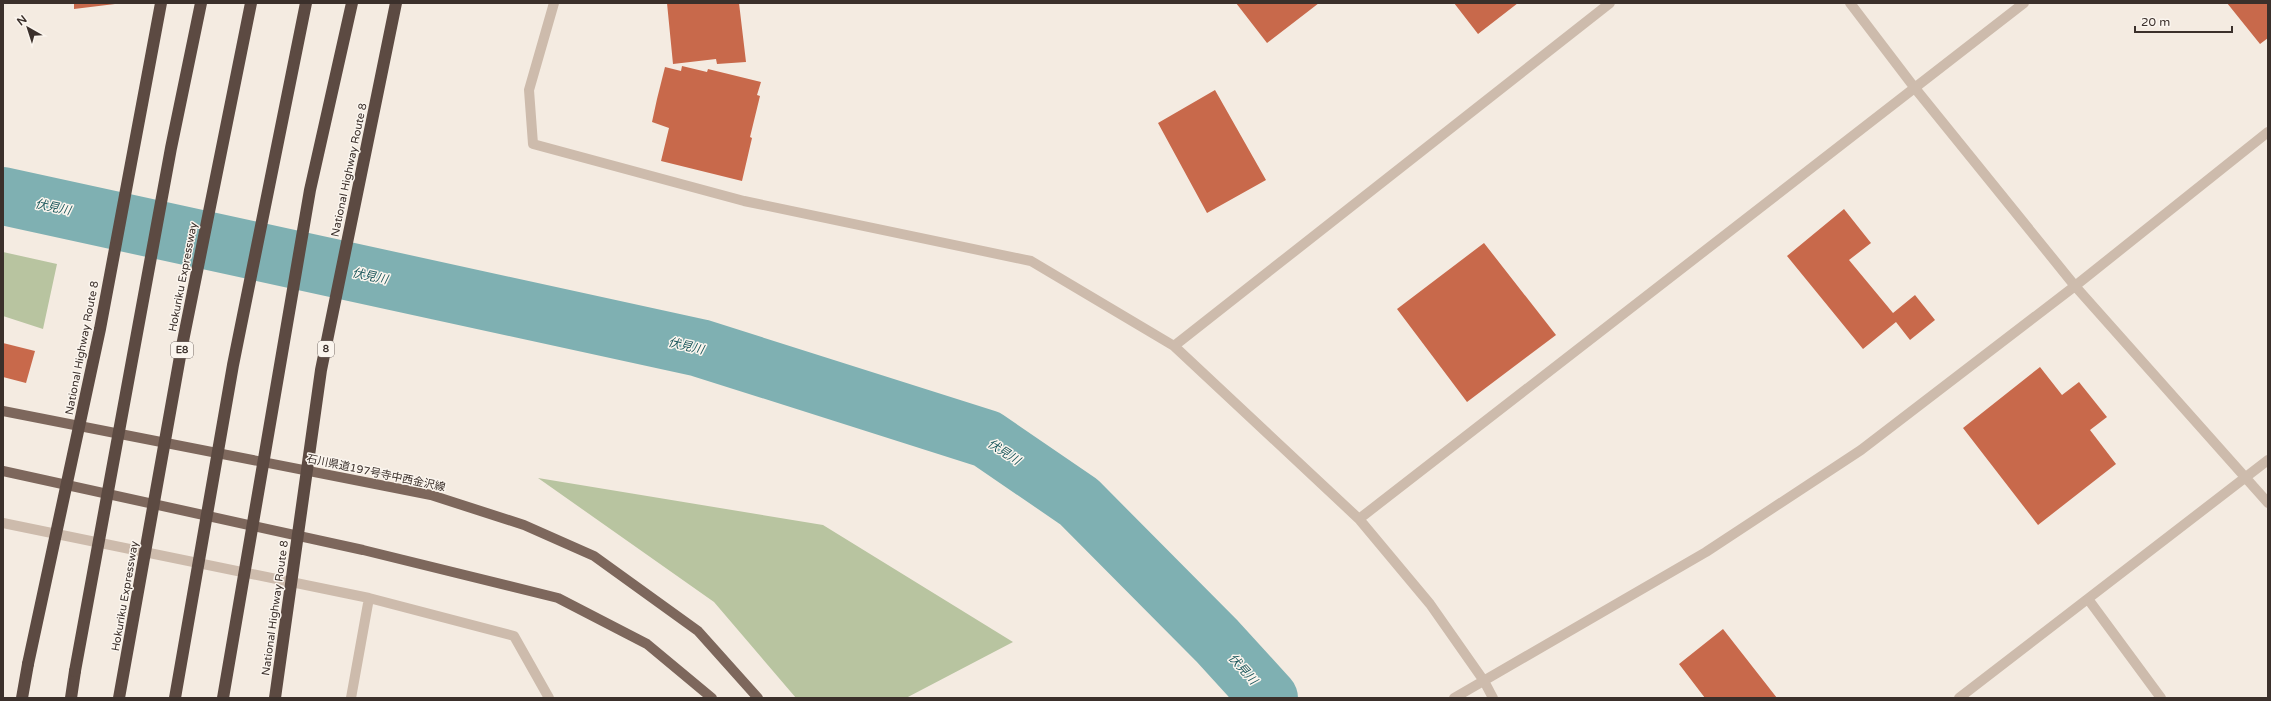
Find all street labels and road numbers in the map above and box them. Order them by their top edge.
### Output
street label: National Highway Route 8 [328,102,370,238]
street label: Hokuriku Expressway [166,221,200,333]
street label: National Highway Route 8 [63,280,101,416]
road number: 8 [318,341,334,357]
road number: E8 [171,342,193,358]
street label: 石川県道197号寺中西金沢線 [305,452,447,494]
street label: Hokuriku Expressway [109,540,141,652]
street label: National Highway Route 8 [259,540,291,676]

